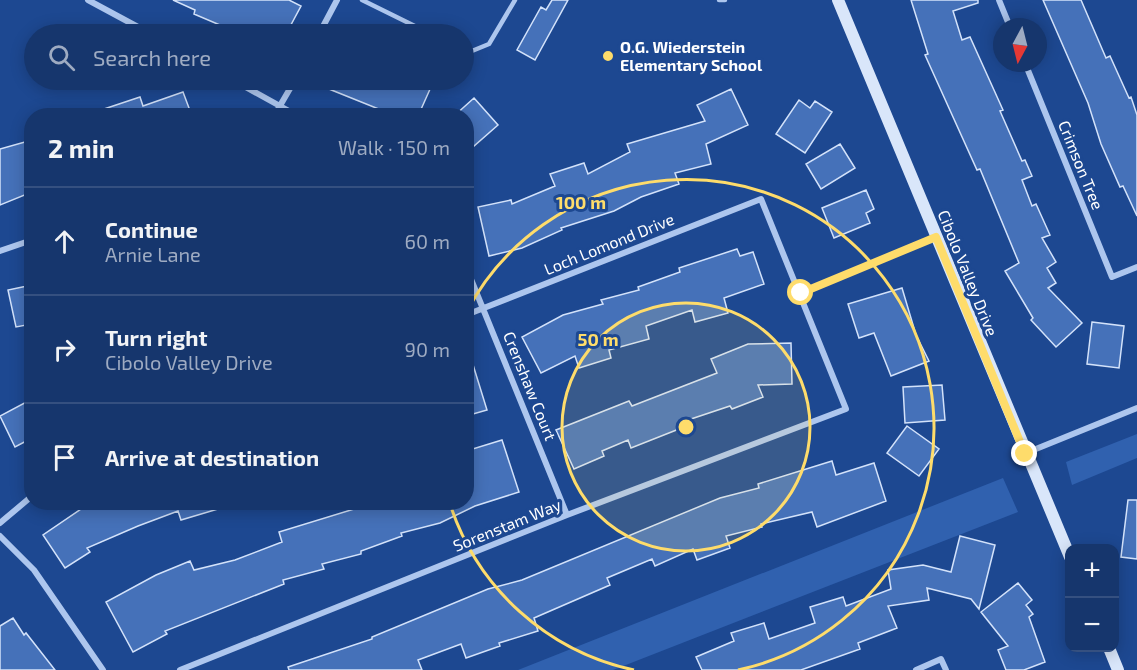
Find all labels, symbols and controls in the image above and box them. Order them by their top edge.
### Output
north arrow [993,18,1047,72]
search box [24,24,474,90]
place label: O.G. Wiederstein Elementary School [620,37,763,75]
icon: search [45,41,78,74]
text: Search here [93,44,211,70]
marker: O.G. Wiederstein Elementary School [601,49,615,63]
street label: Crimson Tree [1055,117,1108,212]
text: 2 min [48,132,114,163]
text: Walk · 150 m [338,135,450,159]
text: 100 m [556,191,606,213]
street label: Cibolo Valley Drive [935,207,1002,339]
street label: Loch Lomond Drive [541,209,677,278]
text: Continue [105,216,198,242]
icon: ahead [48,225,81,258]
text: 60 m [405,229,450,253]
text: Arnie Lane [105,242,201,266]
route start [787,279,813,305]
text: Turn right [105,324,207,350]
text: 50 m [577,328,619,350]
street label: Crenshaw Court [500,329,561,443]
icon: right [48,333,81,366]
text: 90 m [405,337,450,361]
text: Cibolo Valley Drive [105,350,273,374]
centre of rings [676,417,696,437]
route end [1011,440,1037,466]
icon: arrive [48,441,81,474]
text: Arrive at destination [105,444,319,470]
street label: Sorenstam Way [450,494,564,555]
map controls [1065,544,1119,652]
button: + [1065,544,1119,598]
button: − [1065,598,1119,652]

